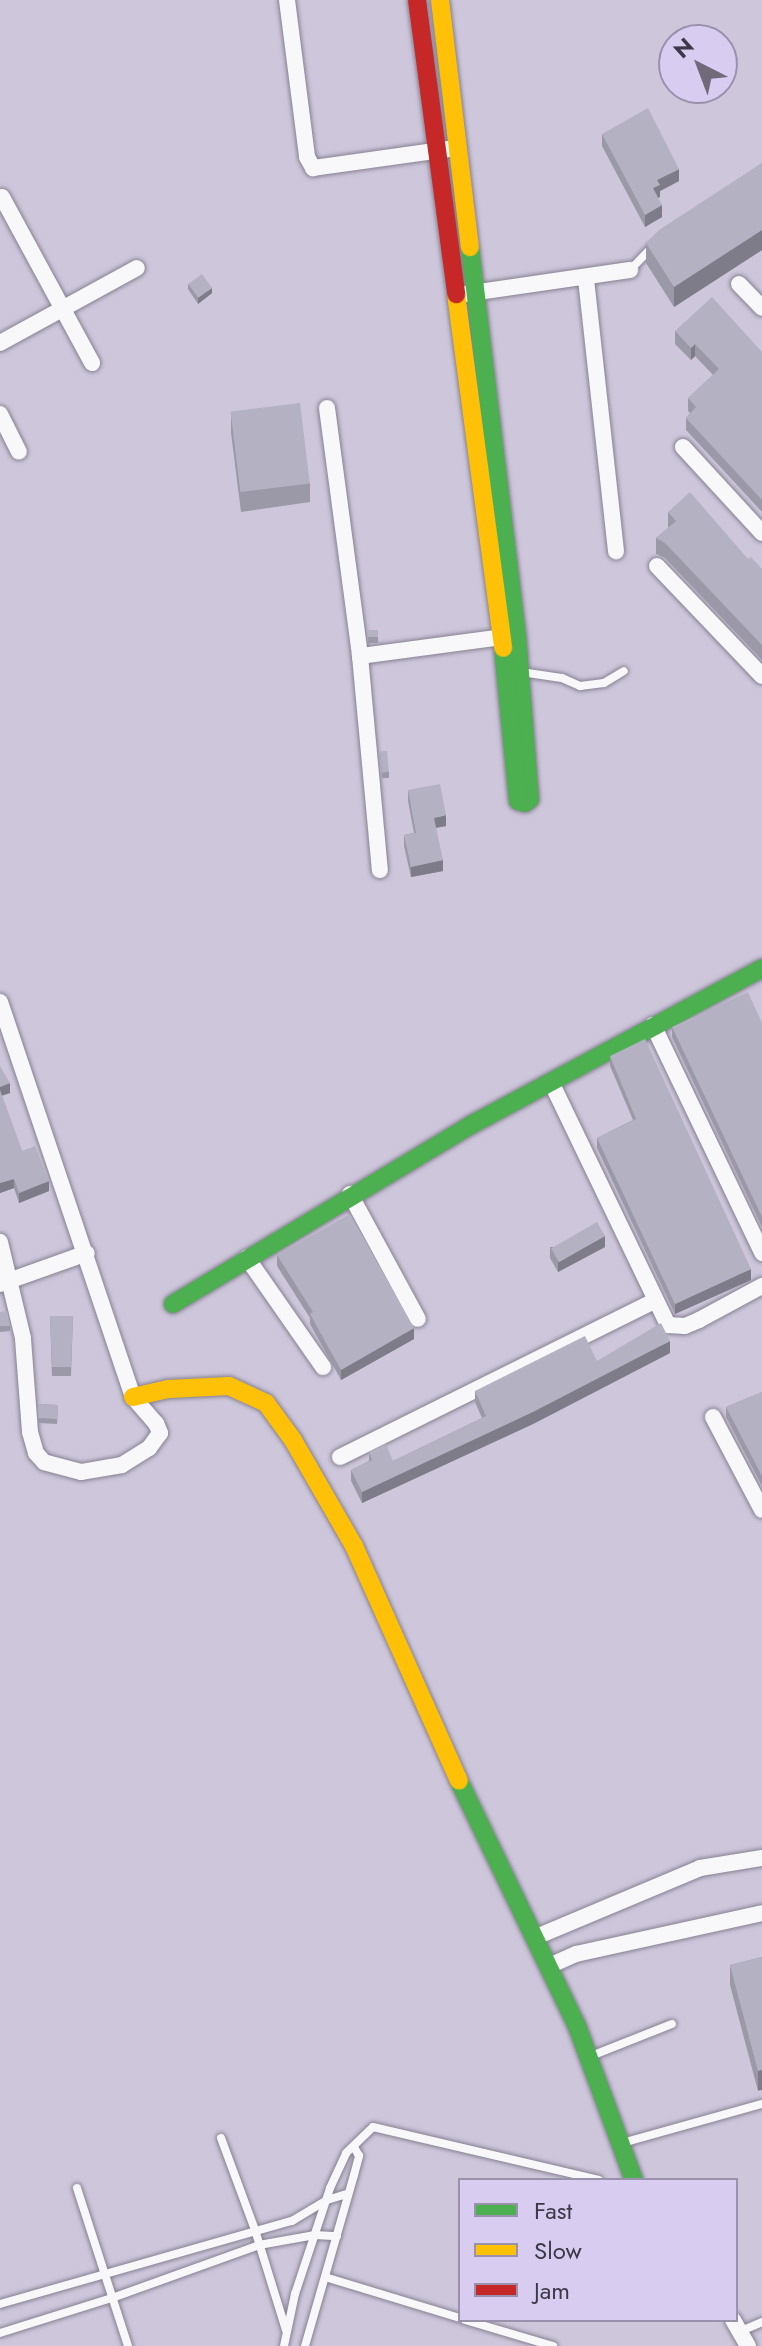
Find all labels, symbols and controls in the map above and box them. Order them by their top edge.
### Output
north arrow [658,24,738,104]
text: N [666,30,700,65]
legend [458,2178,738,2322]
text: Fast [534,2193,572,2228]
text: Slow [534,2233,582,2268]
text: Jam [534,2273,570,2308]

